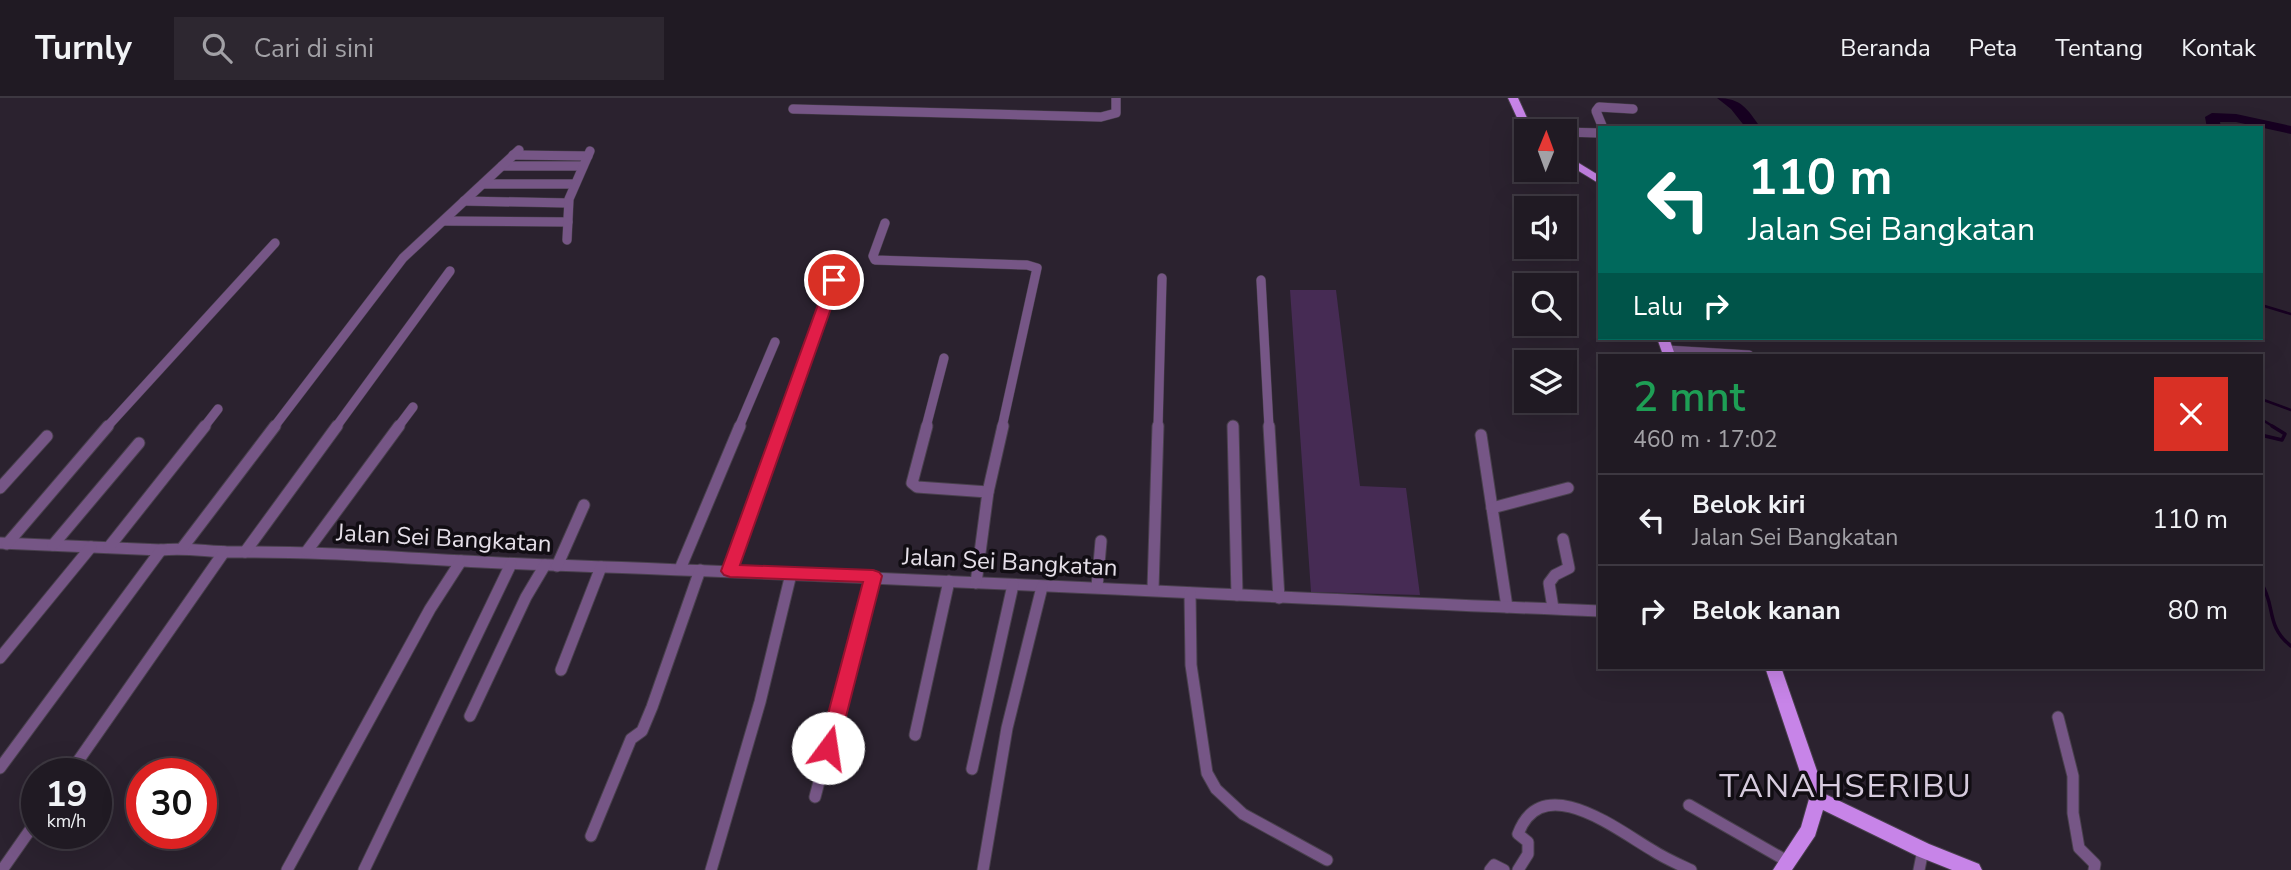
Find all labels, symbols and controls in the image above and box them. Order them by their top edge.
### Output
search box [174,17,664,80]
text: Turnly [35,26,132,71]
icon: search [198,29,236,67]
text: Cari di sini [254,31,374,66]
text: Beranda [1840,32,1931,64]
text: Peta [1969,32,2017,64]
text: Tentang [2055,32,2143,64]
text: Kontak [2181,32,2256,64]
north arrow [1514,119,1577,182]
map controls [1514,119,1577,413]
text: 110 m [1748,144,1892,211]
icon: left [1633,154,1724,245]
button: sound [1514,196,1577,259]
text: Jalan Sei Bangkatan [1748,208,2035,251]
pin [804,250,864,310]
icon: arrive [815,261,853,299]
button: search [1514,273,1577,336]
icon: right [1697,287,1735,325]
text: Lalu [1633,289,1683,324]
button: layers [1514,350,1577,413]
text: 2 mnt [1633,369,1745,426]
button: close [2154,377,2228,451]
text: 460 m · 17:02 [1633,424,1778,455]
text: Belok kiri [1692,487,1805,522]
icon: left [1633,501,1671,539]
text: 110 m [2152,502,2228,537]
street label: Jalan Sei Bangkatan [335,516,552,560]
text: Jalan Sei Bangkatan [1692,522,1898,553]
street label: Jalan Sei Bangkatan [901,540,1118,584]
icon: right [1633,592,1671,630]
text: Belok kanan [1692,593,1841,628]
text: 80 m [2168,593,2228,628]
position arrow [791,711,865,785]
speed limit sign: 30 [126,758,217,849]
district label: TANAHSERIBU [1719,764,1973,809]
text: 19 [45,771,88,818]
text: km/h [47,809,86,833]

